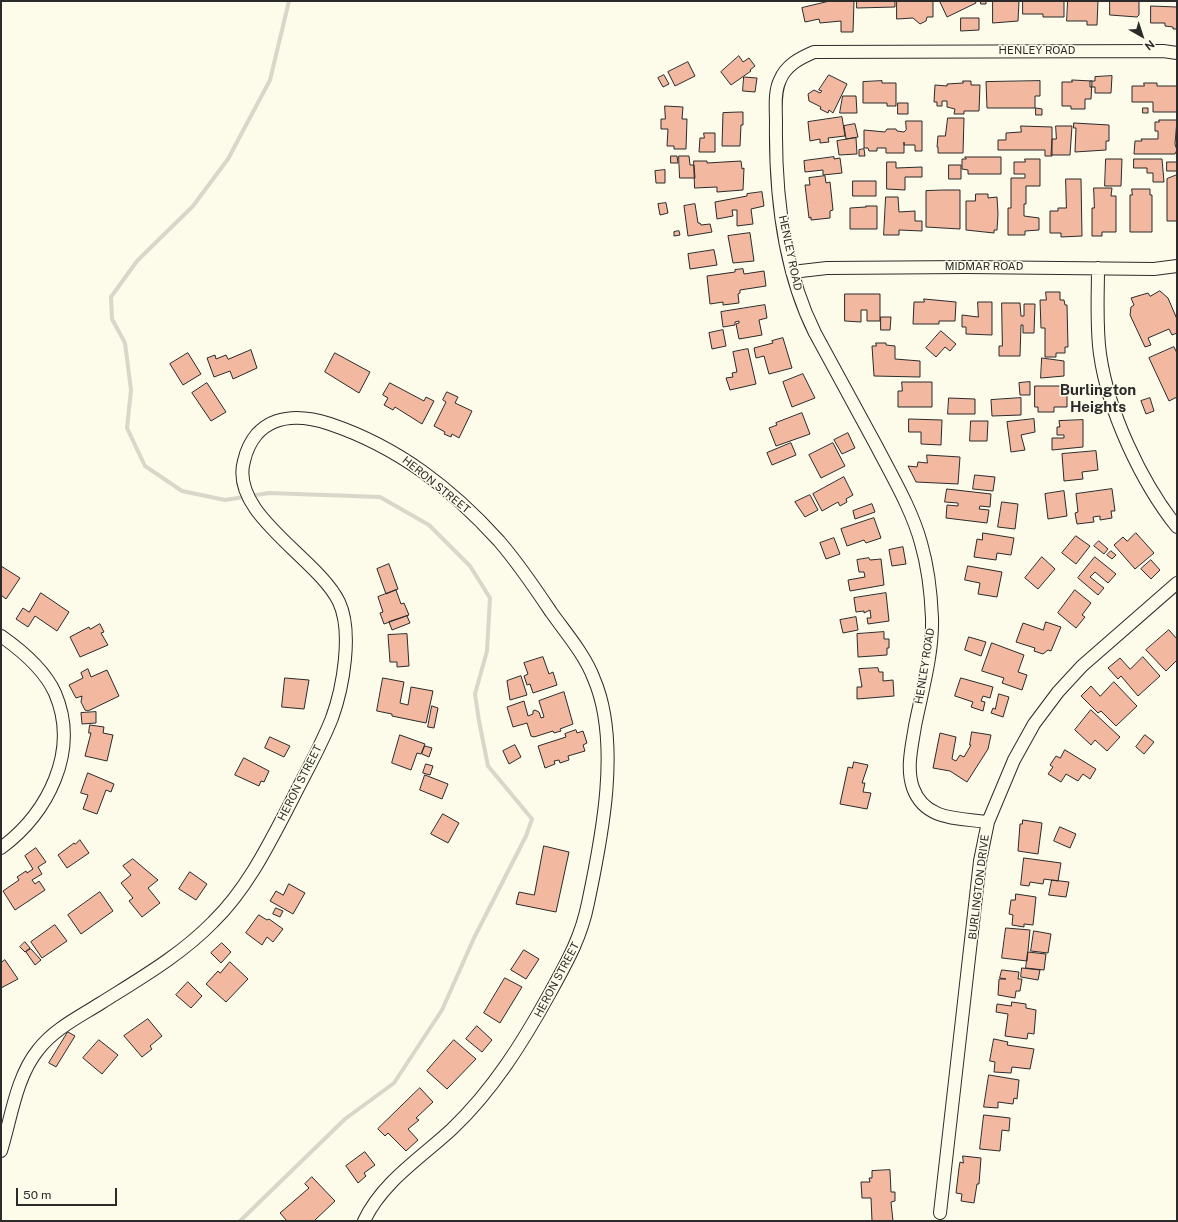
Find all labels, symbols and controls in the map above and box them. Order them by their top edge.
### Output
north arrow [1122,16,1162,56]
text: N [1142,38,1157,53]
street label: HENLEY ROAD [999,44,1075,58]
street label: HENLEY ROAD [776,214,804,292]
street label: MIDMAR ROAD [945,260,1023,274]
district label: Burlington Heights [1060,381,1136,416]
street label: HERON STREET [399,454,473,516]
street label: HENLEY ROAD [912,627,938,705]
street label: HERON STREET [275,743,325,823]
street label: BURLINGTON DRIVE [966,834,992,940]
street label: HERON STREET [532,940,582,1020]
scale bar [18,1180,119,1206]
text: 50 m [23,1188,51,1202]

